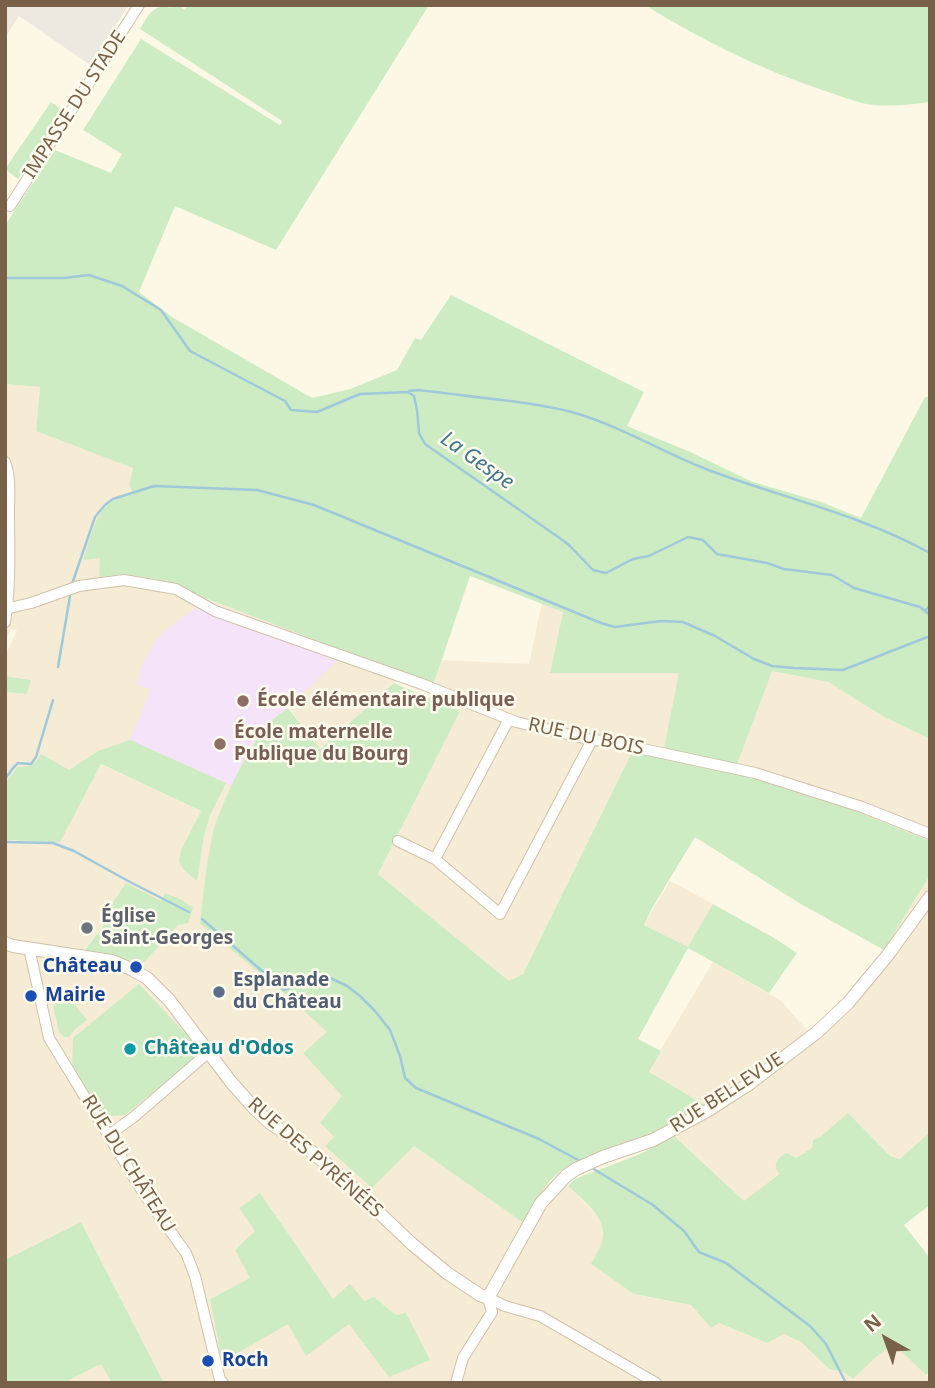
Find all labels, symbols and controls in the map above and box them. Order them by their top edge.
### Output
street label: IMPASSE DU STADE [19,27,131,183]
water label: La Gespe [435,427,519,495]
place label: École élémentaire publique [257,690,515,712]
marker: École élémentaire publique [235,693,251,709]
street label: RUE DU BOIS [526,714,646,760]
place label: École maternelle Publique du Bourg [234,722,409,766]
marker: École maternelle Publique du Bourg [212,736,228,752]
place label: Église Saint-Georges [101,906,233,950]
marker: Église Saint-Georges [79,920,95,936]
place label: Château [43,956,122,978]
marker: Château [128,959,144,975]
place label: Esplanade du Château [233,970,342,1014]
marker: Esplanade du Château [211,984,227,1000]
place label: Mairie [45,985,105,1007]
marker: Mairie [23,988,39,1004]
place label: Château d'Odos [144,1038,294,1060]
marker: Château d'Odos [122,1041,138,1057]
street label: RUE BELLEVUE [666,1048,788,1138]
street label: RUE DU CHÂTEAU [76,1091,180,1237]
street label: RUE DES PYRÉNÉES [243,1093,387,1223]
north arrow [851,1304,921,1374]
text: N [858,1308,887,1338]
place label: Roch [222,1350,268,1372]
marker: Roch [200,1353,216,1369]

